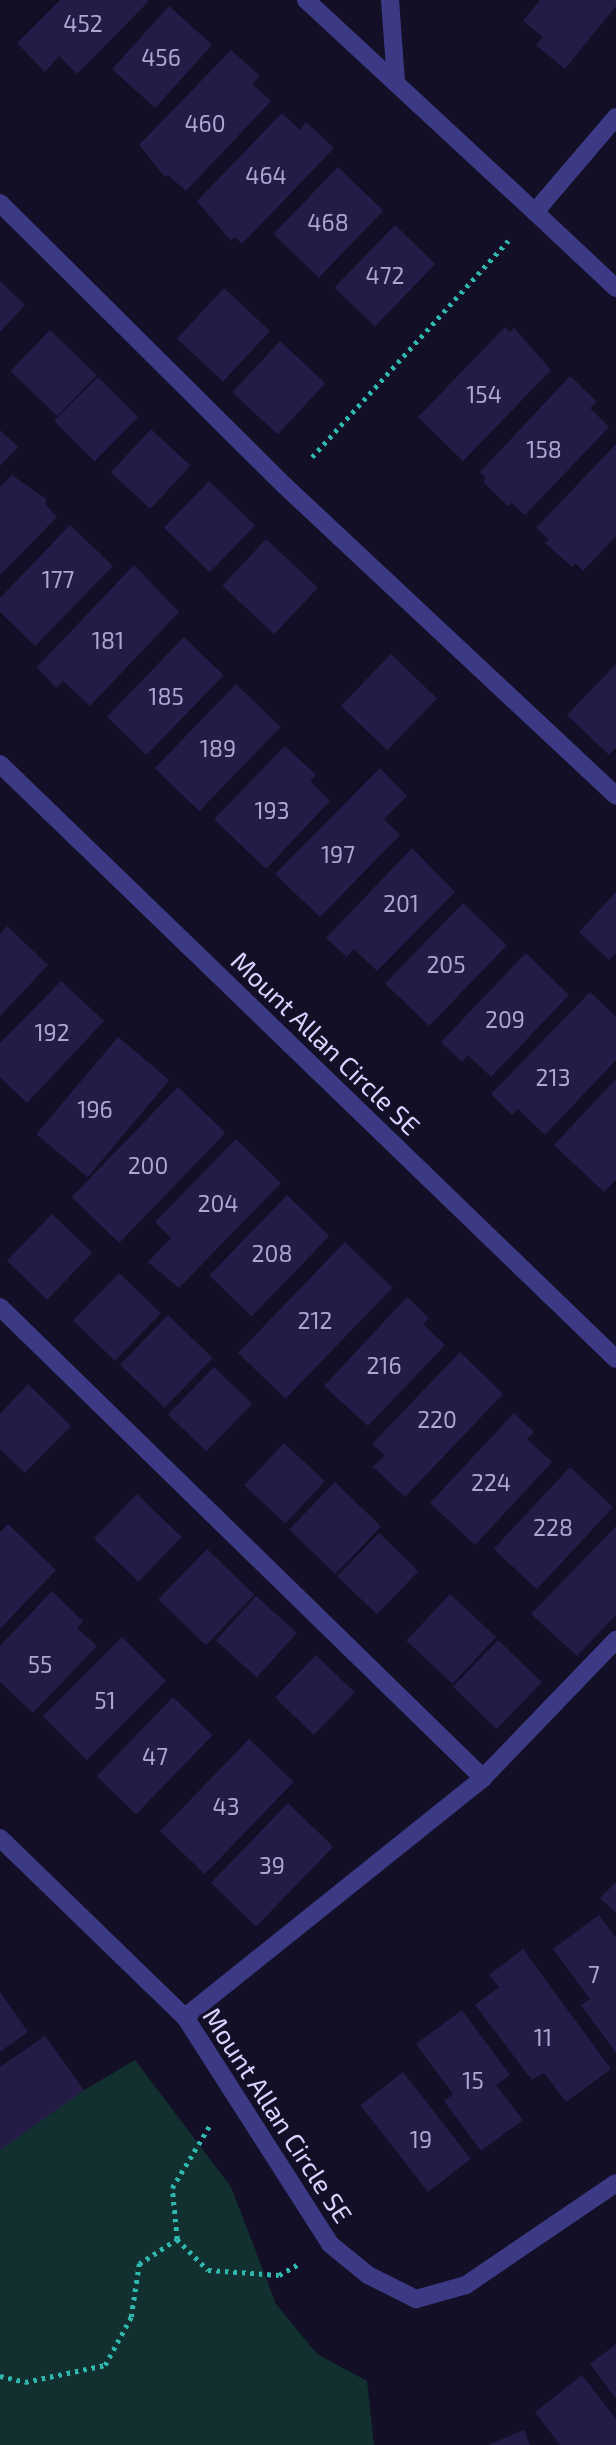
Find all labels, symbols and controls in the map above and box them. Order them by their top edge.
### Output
house number: 452 [63,9,103,37]
house number: 456 [141,43,181,71]
house number: 460 [184,109,226,137]
house number: 464 [245,161,287,189]
house number: 468 [307,208,349,236]
house number: 472 [366,261,404,289]
house number: 154 [466,380,502,408]
house number: 158 [526,435,562,463]
house number: 177 [42,565,74,593]
house number: 181 [92,626,124,654]
house number: 185 [148,682,184,710]
house number: 189 [200,734,236,762]
house number: 193 [254,796,290,824]
house number: 197 [321,840,355,868]
house number: 201 [383,889,419,917]
street label: Mount Allan Circle SE [225,945,427,1141]
house number: 205 [426,950,466,978]
house number: 209 [485,1005,525,1033]
house number: 192 [34,1018,70,1046]
house number: 213 [536,1063,570,1091]
house number: 196 [77,1095,113,1123]
house number: 200 [128,1151,168,1179]
house number: 204 [198,1189,238,1217]
house number: 208 [252,1239,292,1267]
house number: 212 [297,1306,333,1334]
house number: 216 [366,1351,402,1379]
house number: 220 [417,1405,457,1433]
house number: 224 [471,1468,511,1496]
house number: 228 [533,1513,573,1541]
house number: 55 [28,1650,52,1678]
house number: 51 [94,1686,116,1714]
house number: 47 [142,1742,168,1770]
house number: 43 [213,1792,239,1820]
house number: 39 [259,1851,285,1879]
house number: 7 [588,1960,600,1988]
street label: Mount Allan Circle SE [197,2001,359,2229]
house number: 11 [534,2023,552,2051]
house number: 15 [462,2066,484,2094]
house number: 19 [410,2125,432,2153]

